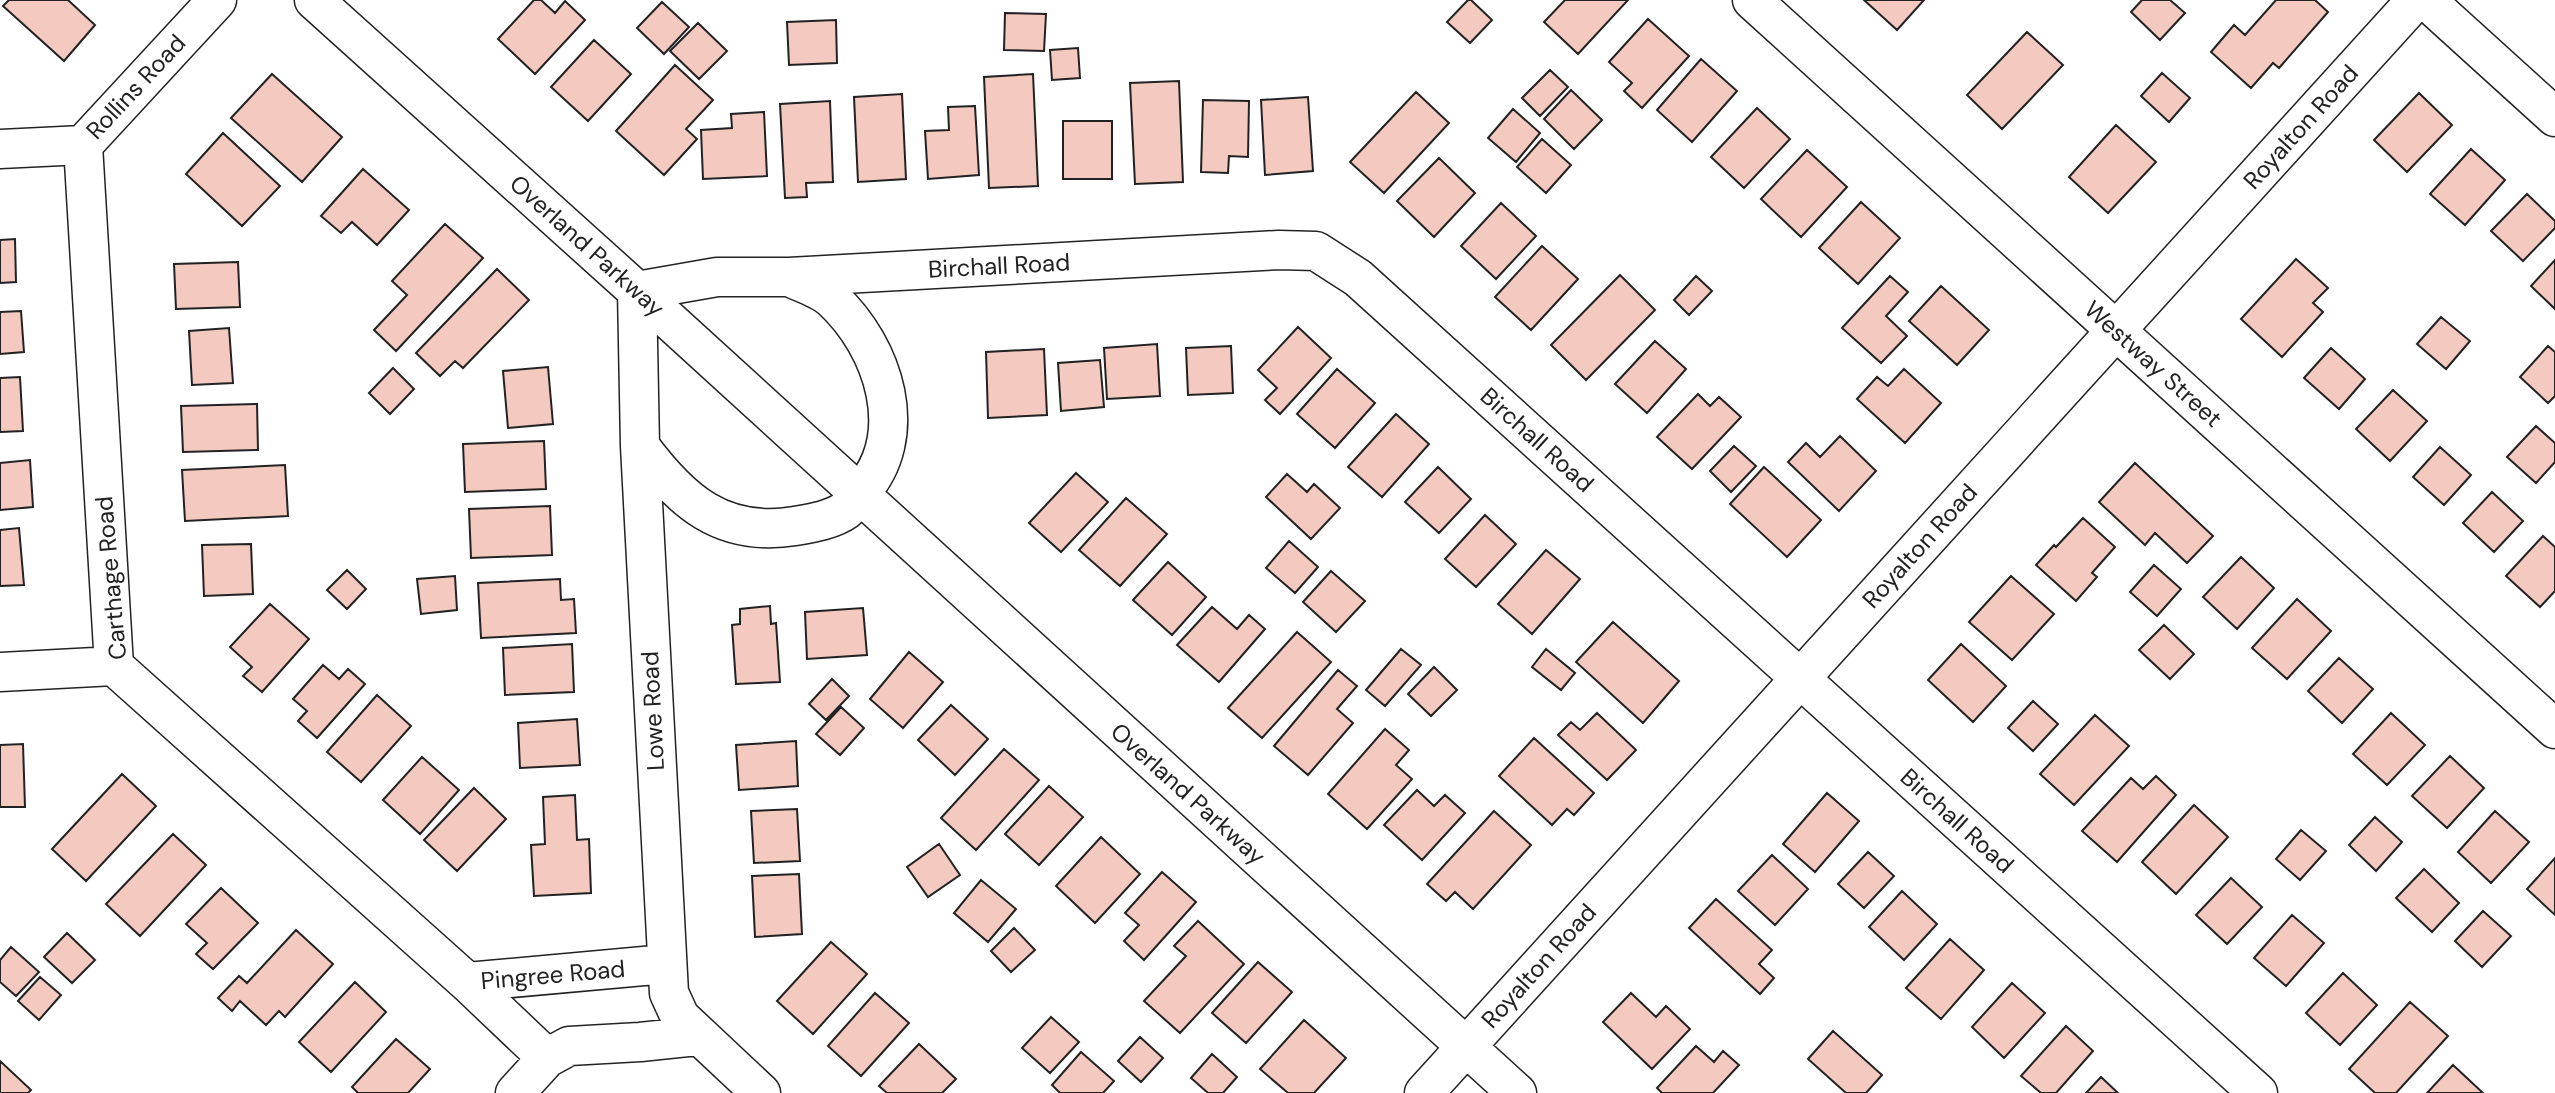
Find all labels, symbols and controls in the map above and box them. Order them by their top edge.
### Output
street label: Rollins Road [79,28,192,146]
street label: Royalton Road [2237,58,2365,195]
street label: Overland Parkway [503,168,671,323]
street label: Birchall Road [927,246,1071,285]
street label: Westway Street [2078,294,2229,434]
street label: Birchall Road [1474,381,1601,499]
street label: Royalton Road [1856,477,1984,614]
street label: Carthage Road [88,495,133,661]
street label: Lowe Road [634,650,671,772]
street label: Overland Parkway [1104,716,1272,871]
street label: Birchall Road [1894,762,2021,880]
street label: Royalton Road [1475,897,1603,1034]
street label: Pingree Road [479,953,626,996]

